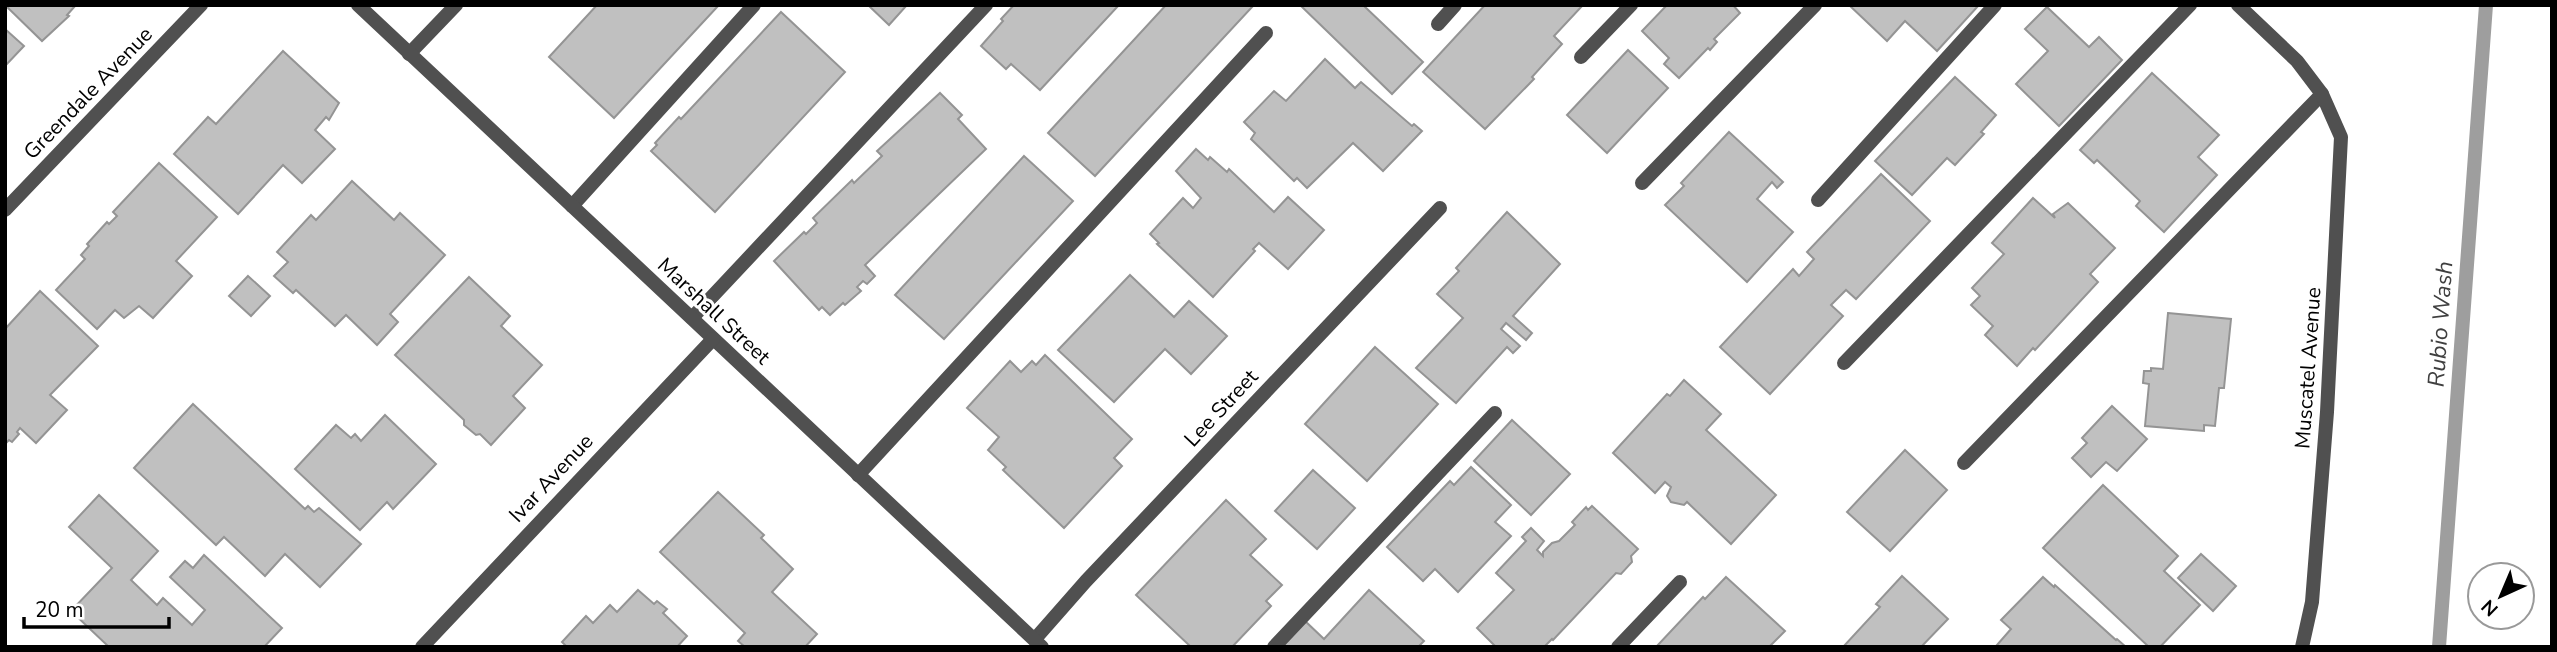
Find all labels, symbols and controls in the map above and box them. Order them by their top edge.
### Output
street label: Greendale Avenue [17,21,159,165]
street label: Marshall Street [652,251,777,371]
water label: Rubio Wash [2421,260,2460,388]
street label: Muscatel Avenue [2288,286,2328,450]
street label: Lee Street [1178,363,1265,453]
street label: Ivar Avenue [503,428,599,528]
north arrow [2466,561,2536,631]
scale bar [24,586,170,630]
text: N [2476,593,2504,622]
text: 20 m [35,596,84,624]

